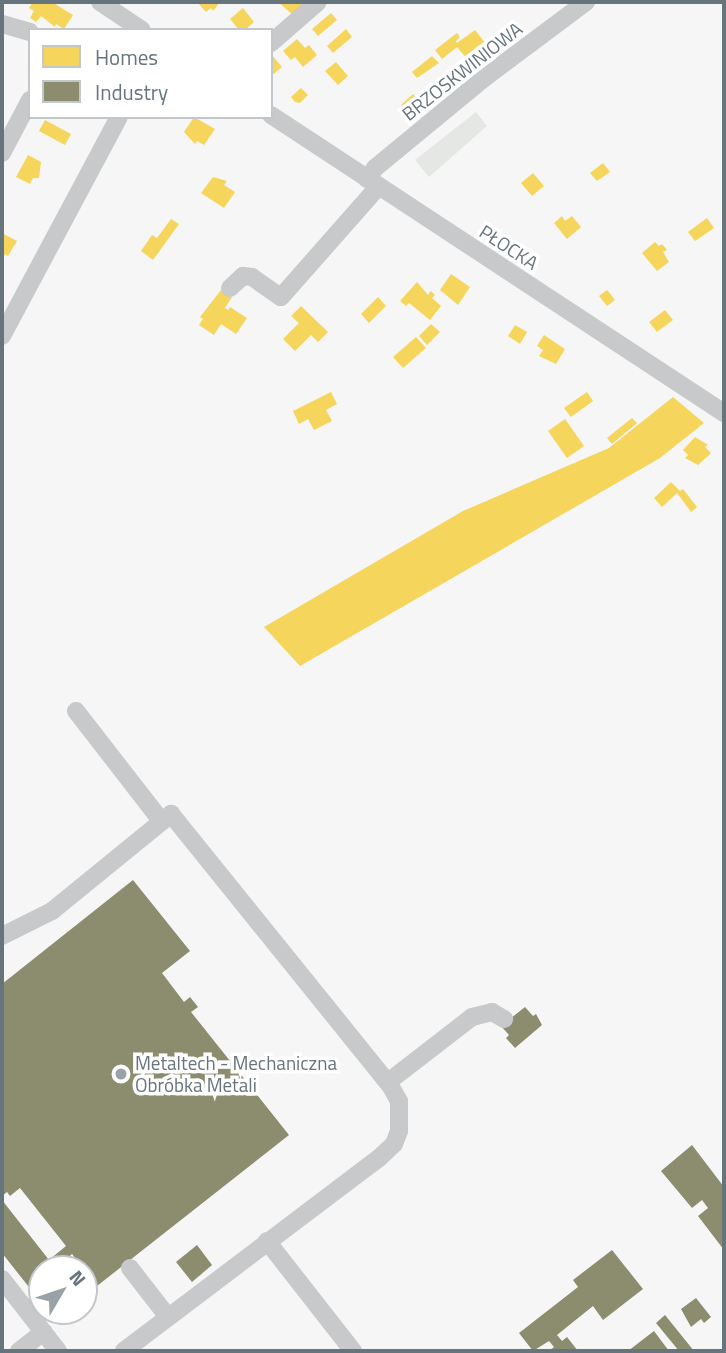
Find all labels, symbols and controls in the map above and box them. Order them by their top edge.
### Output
street label: BRZOSKWINIOWA [397,17,527,125]
legend [28,28,273,119]
text: Homes [95,41,158,73]
text: Industry [95,76,168,108]
street label: PŁOCKA [476,220,542,274]
place label: Metaltech - Mechaniczna Obróbka Metali [135,1052,337,1096]
marker: Metaltech - Mechaniczna Obróbka Metali [113,1066,129,1082]
north arrow [28,1255,98,1325]
text: N [63,1263,94,1292]

